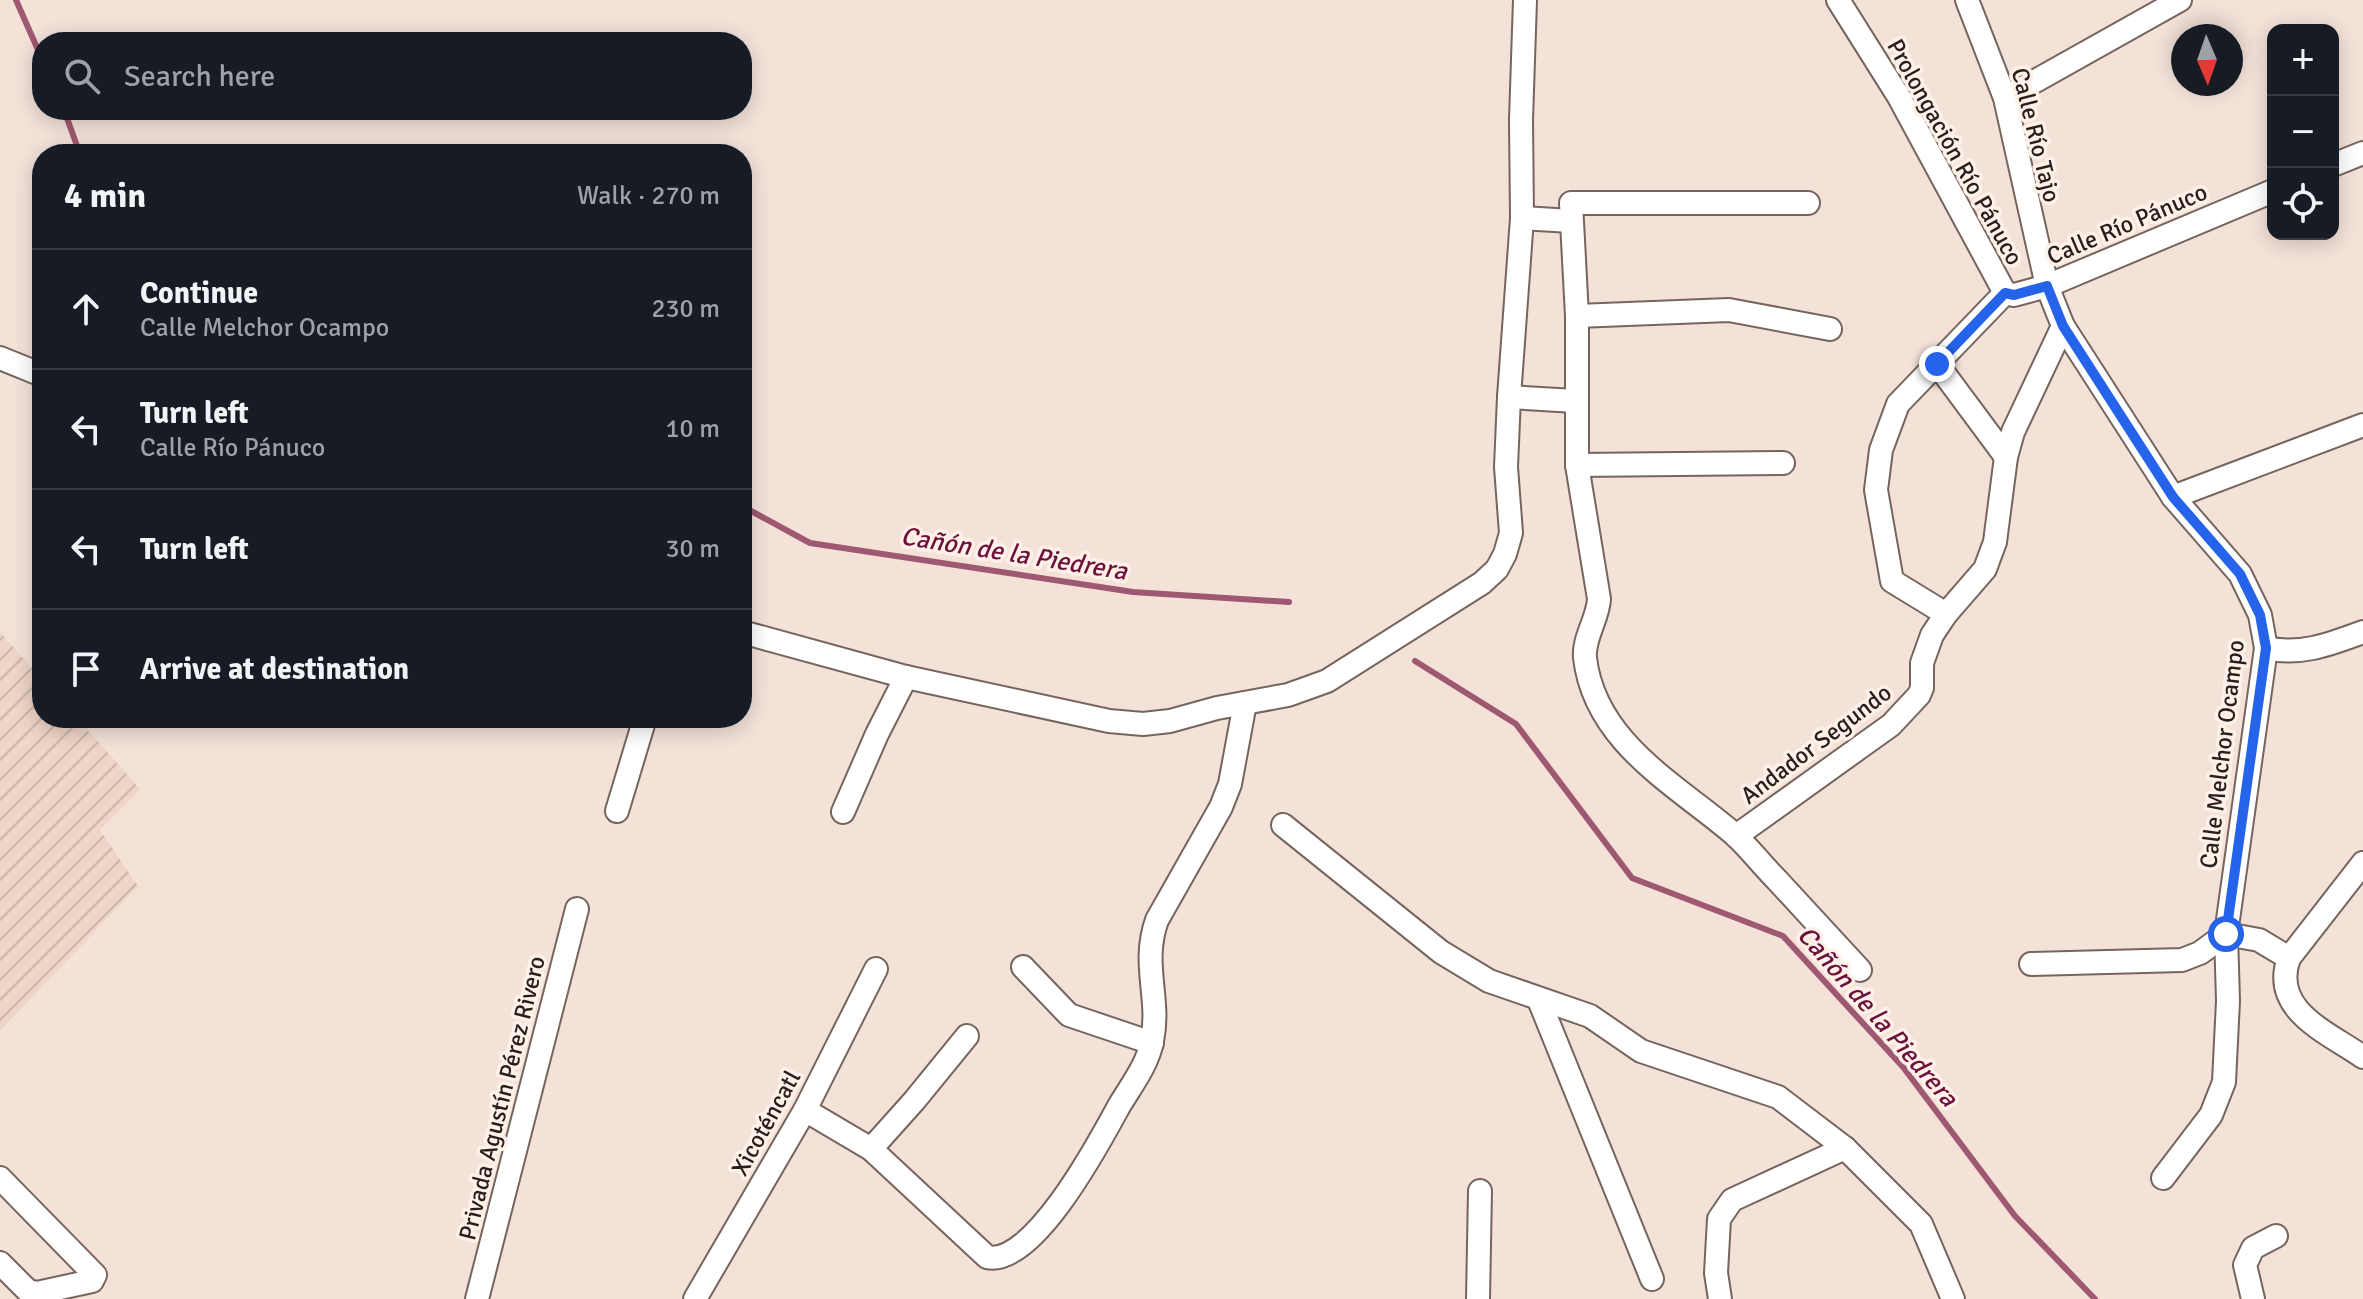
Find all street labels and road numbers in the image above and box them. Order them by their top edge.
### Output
street label: Prolongación Río Pánuco [1880,34,2030,270]
street label: Calle Río Tajo [2005,65,2067,205]
street label: Calle Río Pánuco [2042,177,2212,271]
street label: Calle Melchor Ocampo [2193,638,2251,870]
street label: Andador Segundo [1735,677,1897,811]
street label: Privada Agustín Pérez Rivero [452,953,552,1243]
street label: Xicoténcatl [725,1065,807,1181]

